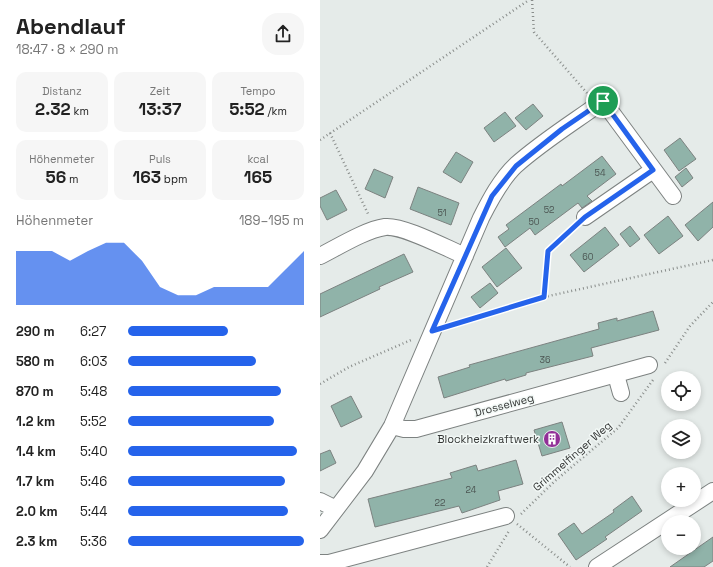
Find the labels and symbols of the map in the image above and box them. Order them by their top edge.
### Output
pin [586,84,620,118]
house number: 54 [594,167,606,179]
house number: 52 [544,204,554,216]
house number: 51 [437,207,447,219]
house number: 50 [528,216,540,228]
house number: 60 [582,251,594,263]
house number: 36 [540,354,551,366]
street label: Drosselweg [473,390,535,420]
street label: Grimmelfinger Weg [530,418,614,494]
building icon: Blockheizkraftwerk [542,429,562,449]
place label: Blockheizkraftwerk [437,432,539,446]
house number: 24 [466,484,477,496]
house number: 22 [435,497,445,509]

